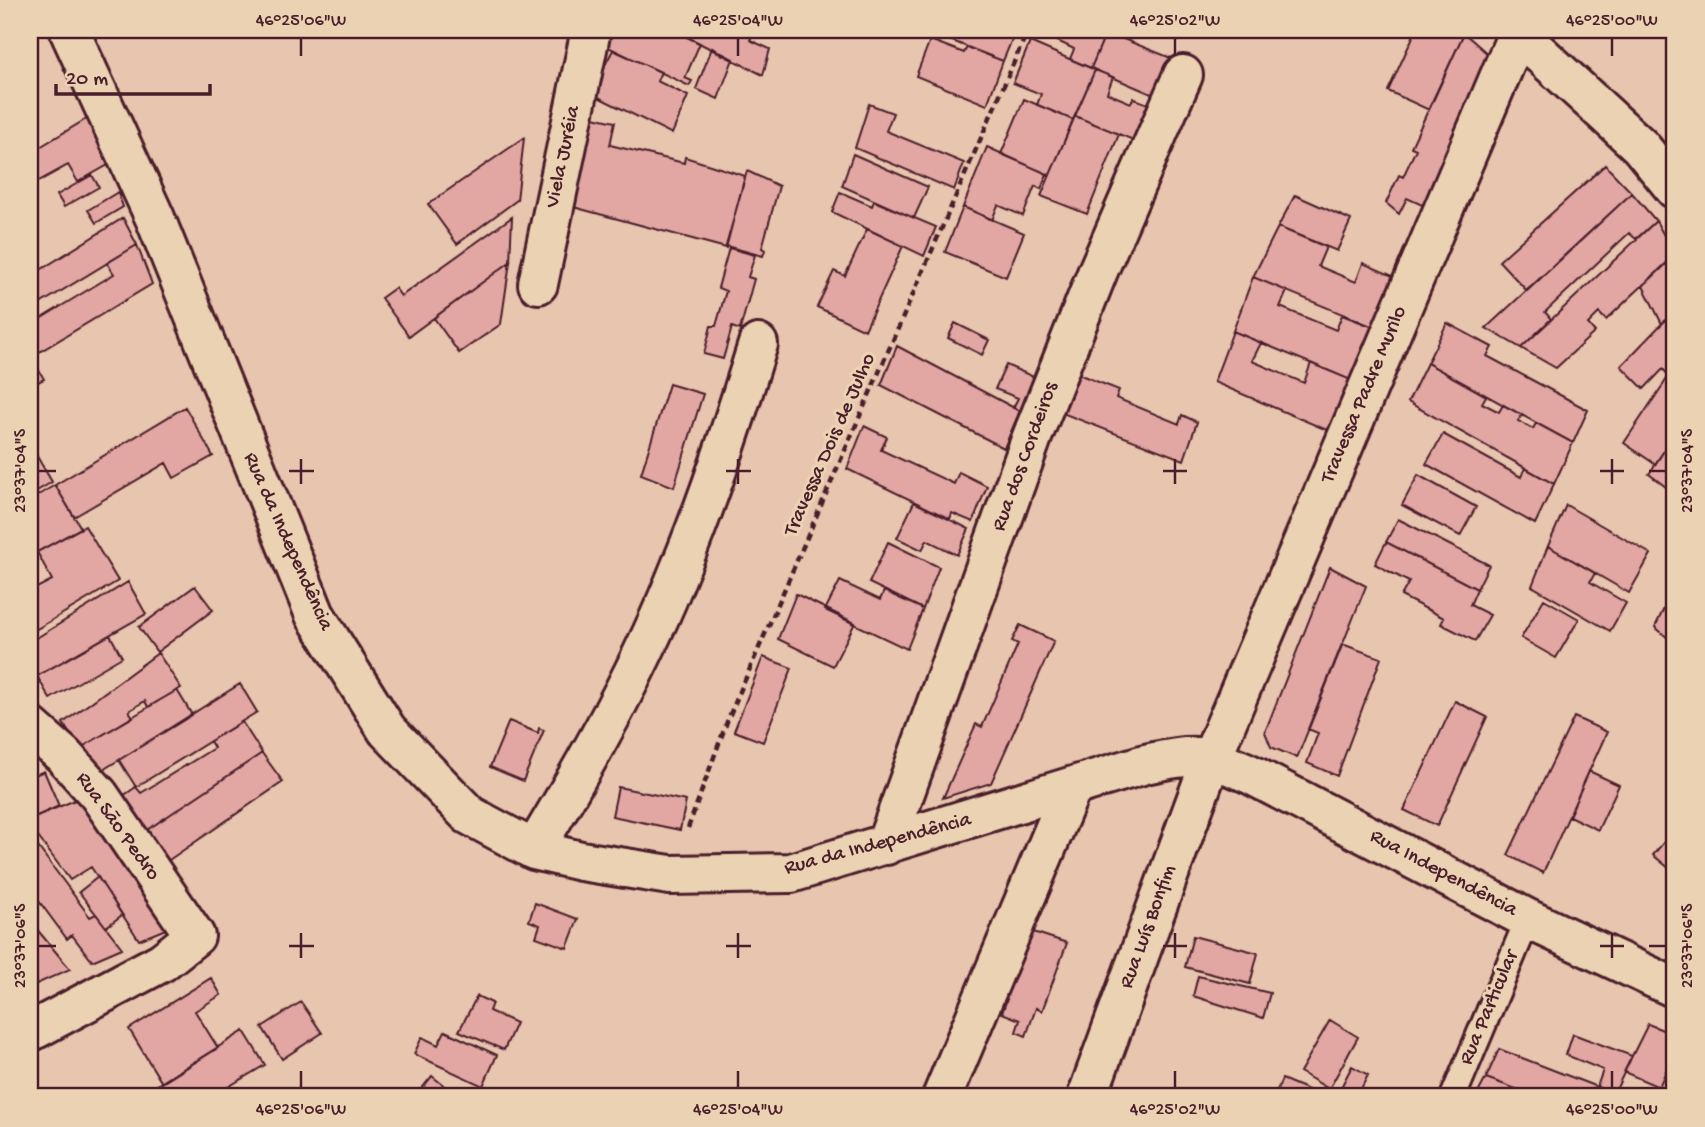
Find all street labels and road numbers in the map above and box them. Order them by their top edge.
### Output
street label: Viela Juréia [541,102,587,211]
street label: Travessa Padre Murilo [1316,303,1414,488]
street label: Travessa Dois de Julho [779,350,883,541]
street label: Rua dos Cordeiros [987,378,1065,535]
street label: Rua da Independência [236,449,338,636]
street label: Rua São Pedro [69,768,165,886]
street label: Rua da Independência [782,808,975,882]
street label: Rua Independência [1365,825,1522,924]
street label: Rua Luís Bonfim [1115,862,1183,992]
street label: Rua Particular [1455,946,1526,1069]

